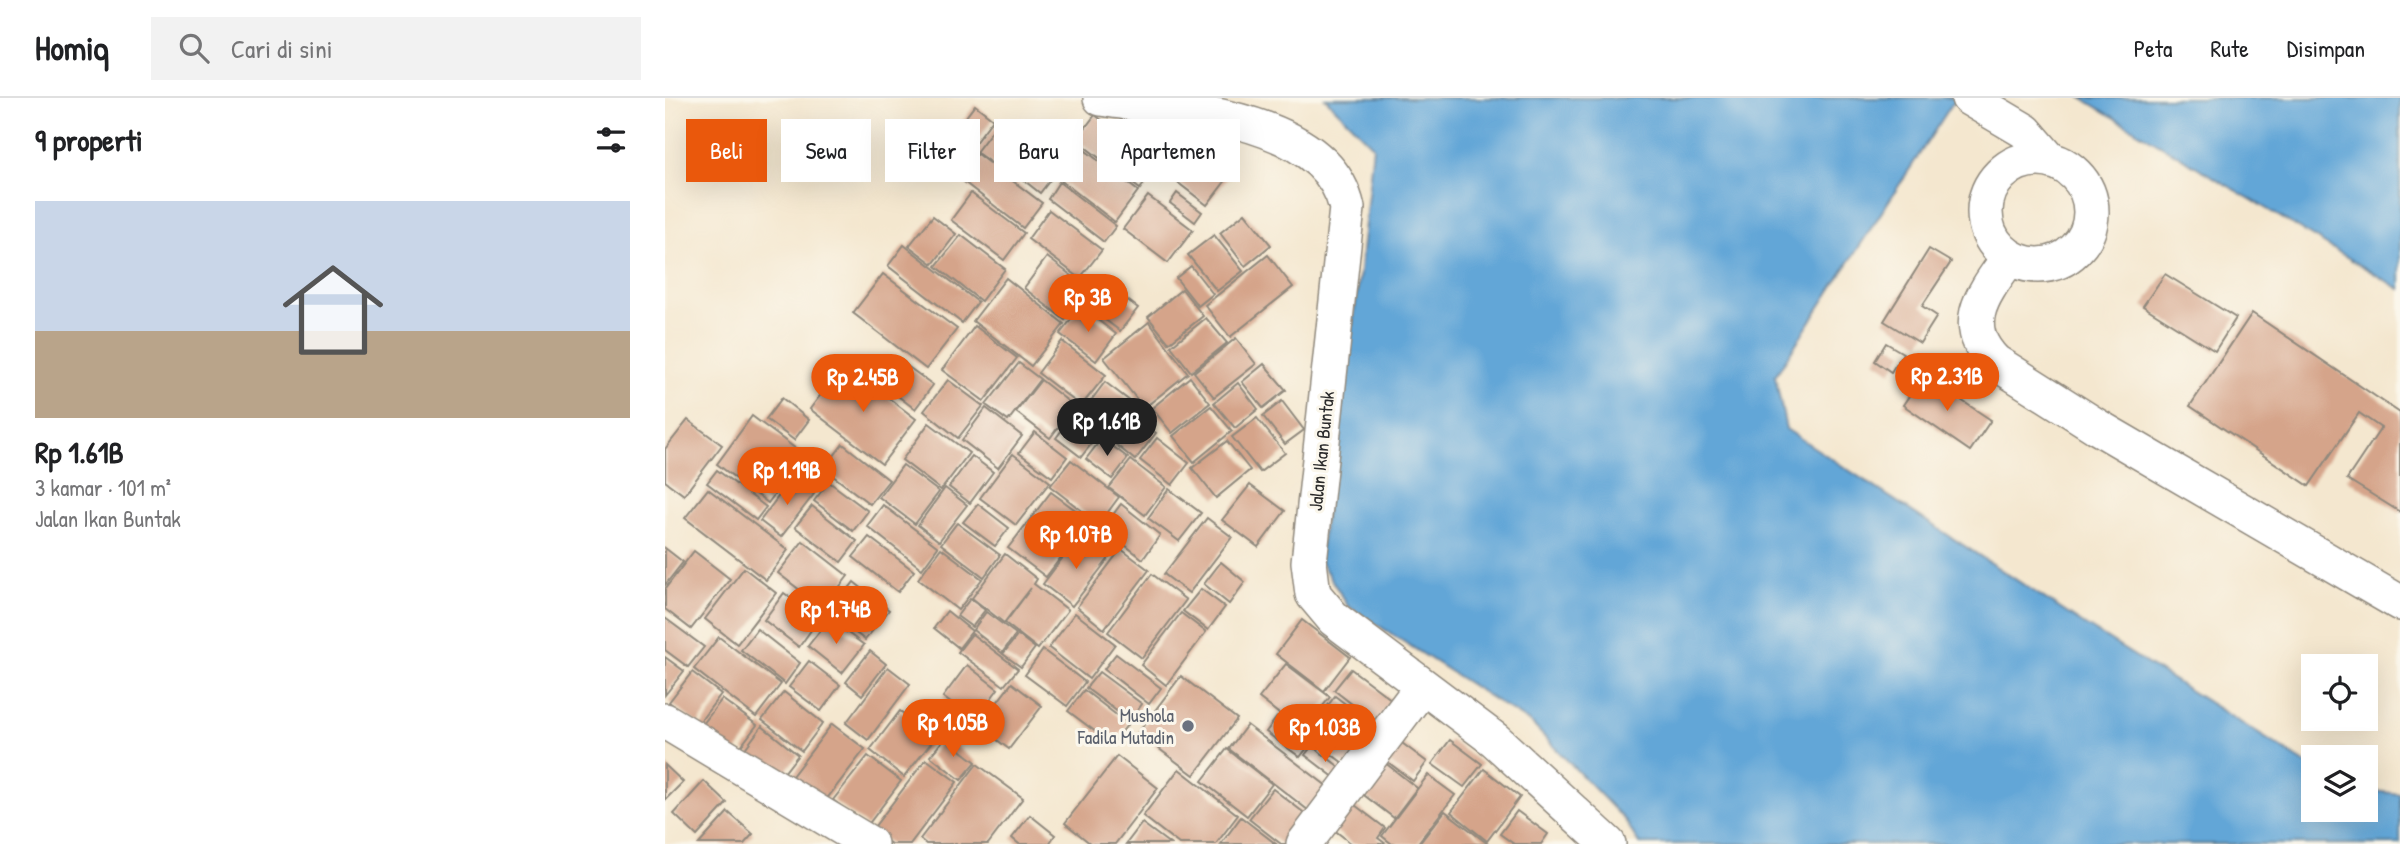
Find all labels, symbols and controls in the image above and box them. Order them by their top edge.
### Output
search box [151,17,641,80]
text: Homiq [35,26,109,70]
icon: search [175,29,213,67]
text: Cari di sini [231,31,332,66]
text: Peta [2134,32,2172,64]
text: Rute [2210,32,2249,64]
text: Disimpan [2287,32,2365,64]
chip: Beli [686,119,767,182]
chip: Sewa [781,119,871,182]
chip: Filter [885,119,980,182]
chip: Baru [994,119,1083,182]
chip: Apartemen [1097,119,1240,182]
text: 9 properti [35,120,143,160]
icon: filters [592,121,630,159]
icon: home [270,247,396,373]
pin: Rp 3B [1039,274,1137,334]
text: Rp 3B [1064,281,1112,312]
pin: Rp 2.45B [791,354,935,414]
pin: Rp 2.31B [1875,354,2019,413]
text: Rp 2.31B [1911,360,1983,391]
text: Rp 2.45B [827,361,899,392]
street label: Jalan Ikan Buntak [1302,390,1340,512]
pin: Rp 1.61B [1035,398,1179,458]
text: Rp 1.61B [1073,405,1141,436]
text: Rp 1.61B [35,432,124,472]
pin: Rp 1.19B [715,448,859,507]
text: Rp 1.19B [753,454,821,485]
text: 3 kamar · 101 m² [35,472,171,503]
text: Jalan Ikan Buntak [35,503,181,534]
pin: Rp 1.07B [1004,512,1148,571]
text: Rp 1.07B [1040,518,1112,549]
pin: Rp 1.74B [764,587,908,646]
text: Rp 1.74B [801,593,871,624]
map controls [2301,654,2378,822]
button: locate [2301,654,2378,731]
pin: Rp 1.05B [881,700,1025,759]
place label: Mushola Fadila Mutadin [1077,702,1175,750]
pin: Rp 1.03B [1253,704,1397,764]
text: Rp 1.05B [918,706,988,737]
text: Rp 1.03B [1289,711,1361,742]
marker: Mushola Fadila Mutadin [1180,718,1196,734]
button: layers [2301,745,2378,822]

